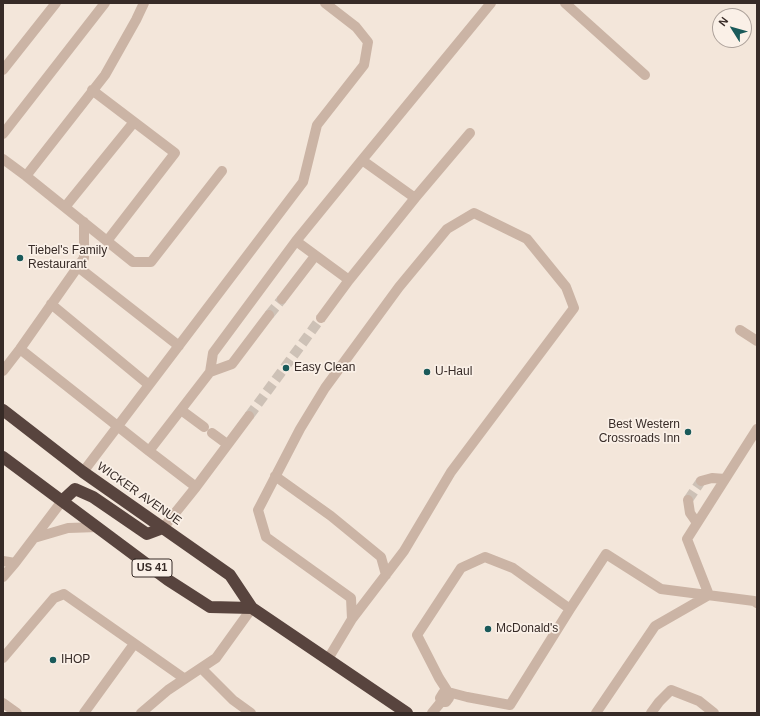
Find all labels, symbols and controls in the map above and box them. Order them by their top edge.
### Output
north arrow [712,8,752,48]
text: N [716,15,730,28]
place label: Tiebel's Family Restaurant [28,244,107,272]
marker: Tiebel's Family Restaurant [15,253,25,263]
place label: Easy Clean [294,361,355,375]
marker: Easy Clean [281,363,291,373]
place label: U-Haul [435,365,472,379]
marker: U-Haul [422,367,432,377]
place label: Best Western Crossroads Inn [599,418,680,446]
marker: Best Western Crossroads Inn [683,427,693,437]
street label: WICKER AVENUE [94,459,184,529]
road number: US 41 [132,559,172,577]
place label: McDonald's [496,622,558,636]
marker: McDonald's [483,624,493,634]
place label: IHOP [61,653,90,667]
marker: IHOP [48,655,58,665]

